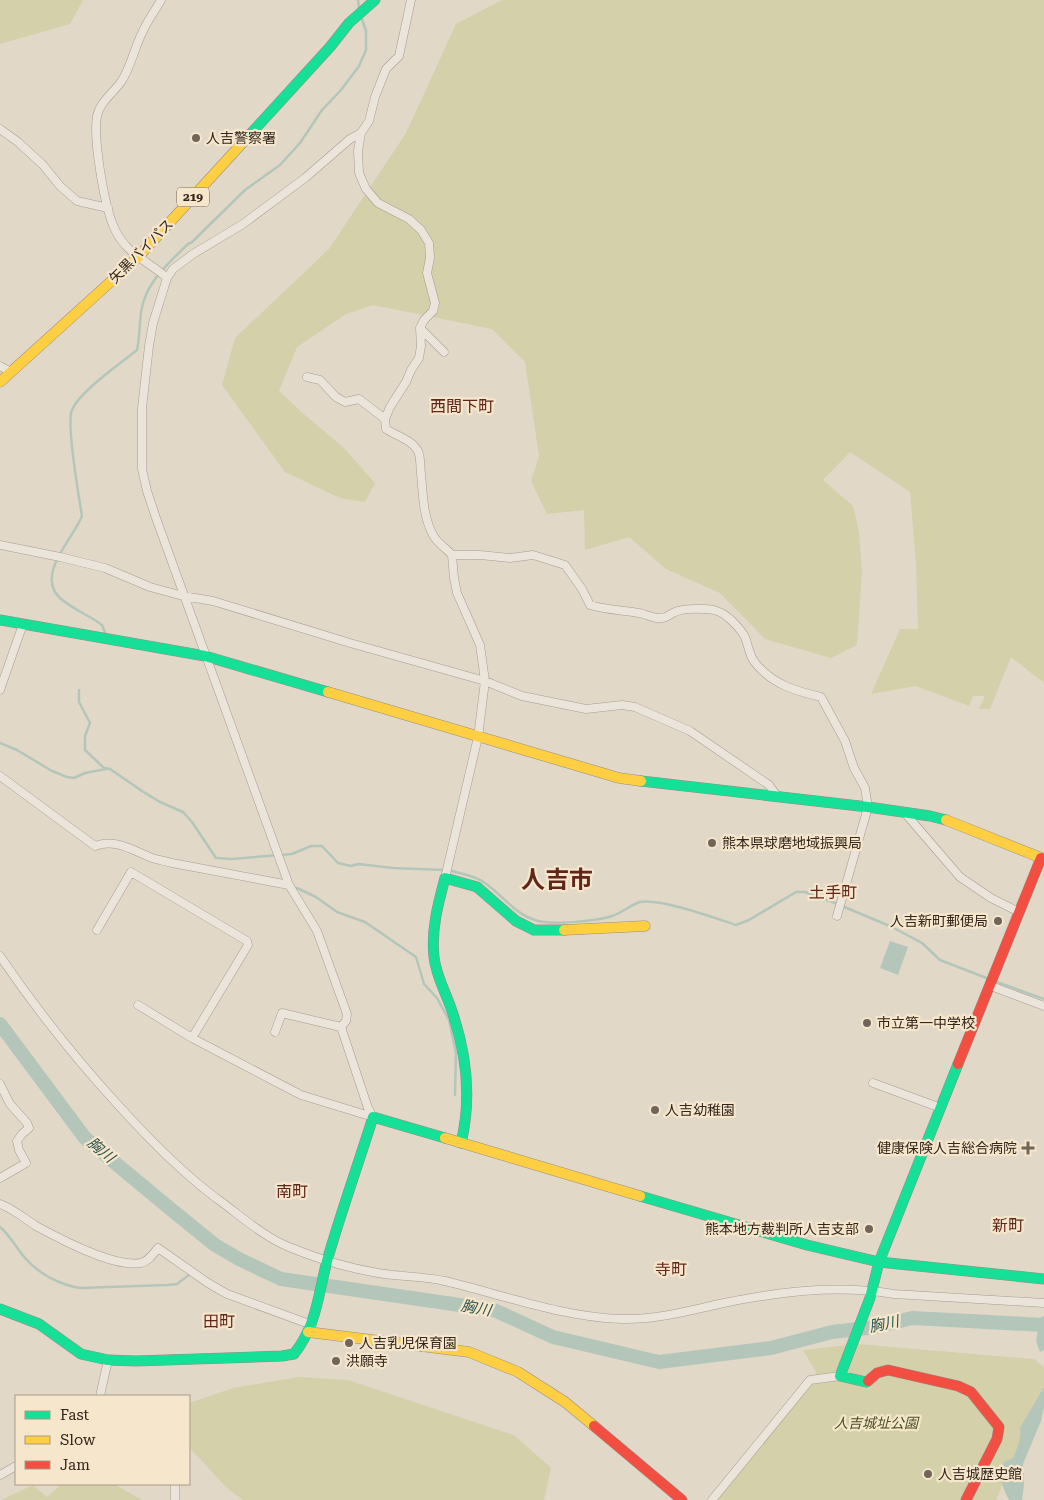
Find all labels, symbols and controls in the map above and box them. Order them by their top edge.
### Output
place label: 人吉警察署 [206,130,276,146]
marker: 人吉警察署 [190,132,202,144]
road number: 219 [177,188,209,206]
street label: 矢黒バイパス [106,216,176,286]
district label: 西間下町 [430,397,494,416]
place label: 熊本県球磨地域振興局 [722,835,862,851]
marker: 熊本県球磨地域振興局 [706,837,718,849]
district label: 人吉市 [521,866,593,894]
district label: 土手町 [809,883,857,902]
place label: 人吉新町郵便局 [890,913,988,929]
marker: 人吉新町郵便局 [992,915,1004,927]
place label: 市立第一中学校 [877,1015,975,1031]
marker: 市立第一中学校 [861,1017,873,1029]
place label: 人吉幼稚園 [665,1102,735,1118]
marker: 人吉幼稚園 [649,1104,661,1116]
water label: 胸川 [84,1133,120,1168]
place label: 健康保険人吉総合病院 [877,1140,1017,1156]
marker: 健康保険人吉総合病院 [1021,1141,1035,1155]
district label: 南町 [276,1182,308,1201]
district label: 新町 [992,1216,1024,1235]
place label: 熊本地方裁判所人吉支部 [705,1221,859,1237]
marker: 熊本地方裁判所人吉支部 [863,1223,875,1235]
district label: 寺町 [655,1260,687,1279]
water label: 胸川 [460,1297,494,1320]
district label: 田町 [203,1312,235,1331]
water label: 胸川 [867,1312,902,1336]
place label: 人吉乳児保育園 [359,1335,457,1351]
marker: 人吉乳児保育園 [343,1337,355,1349]
place label: 洪願寺 [346,1353,388,1369]
marker: 洪願寺 [330,1355,342,1367]
legend [15,1395,190,1485]
text: Fast [60,1406,90,1424]
park label: 人吉城址公園 [834,1415,920,1431]
text: Slow [60,1431,96,1449]
text: Jam [60,1456,90,1474]
place label: 人吉城歴史館 [938,1466,1022,1482]
marker: 人吉城歴史館 [922,1468,934,1480]

